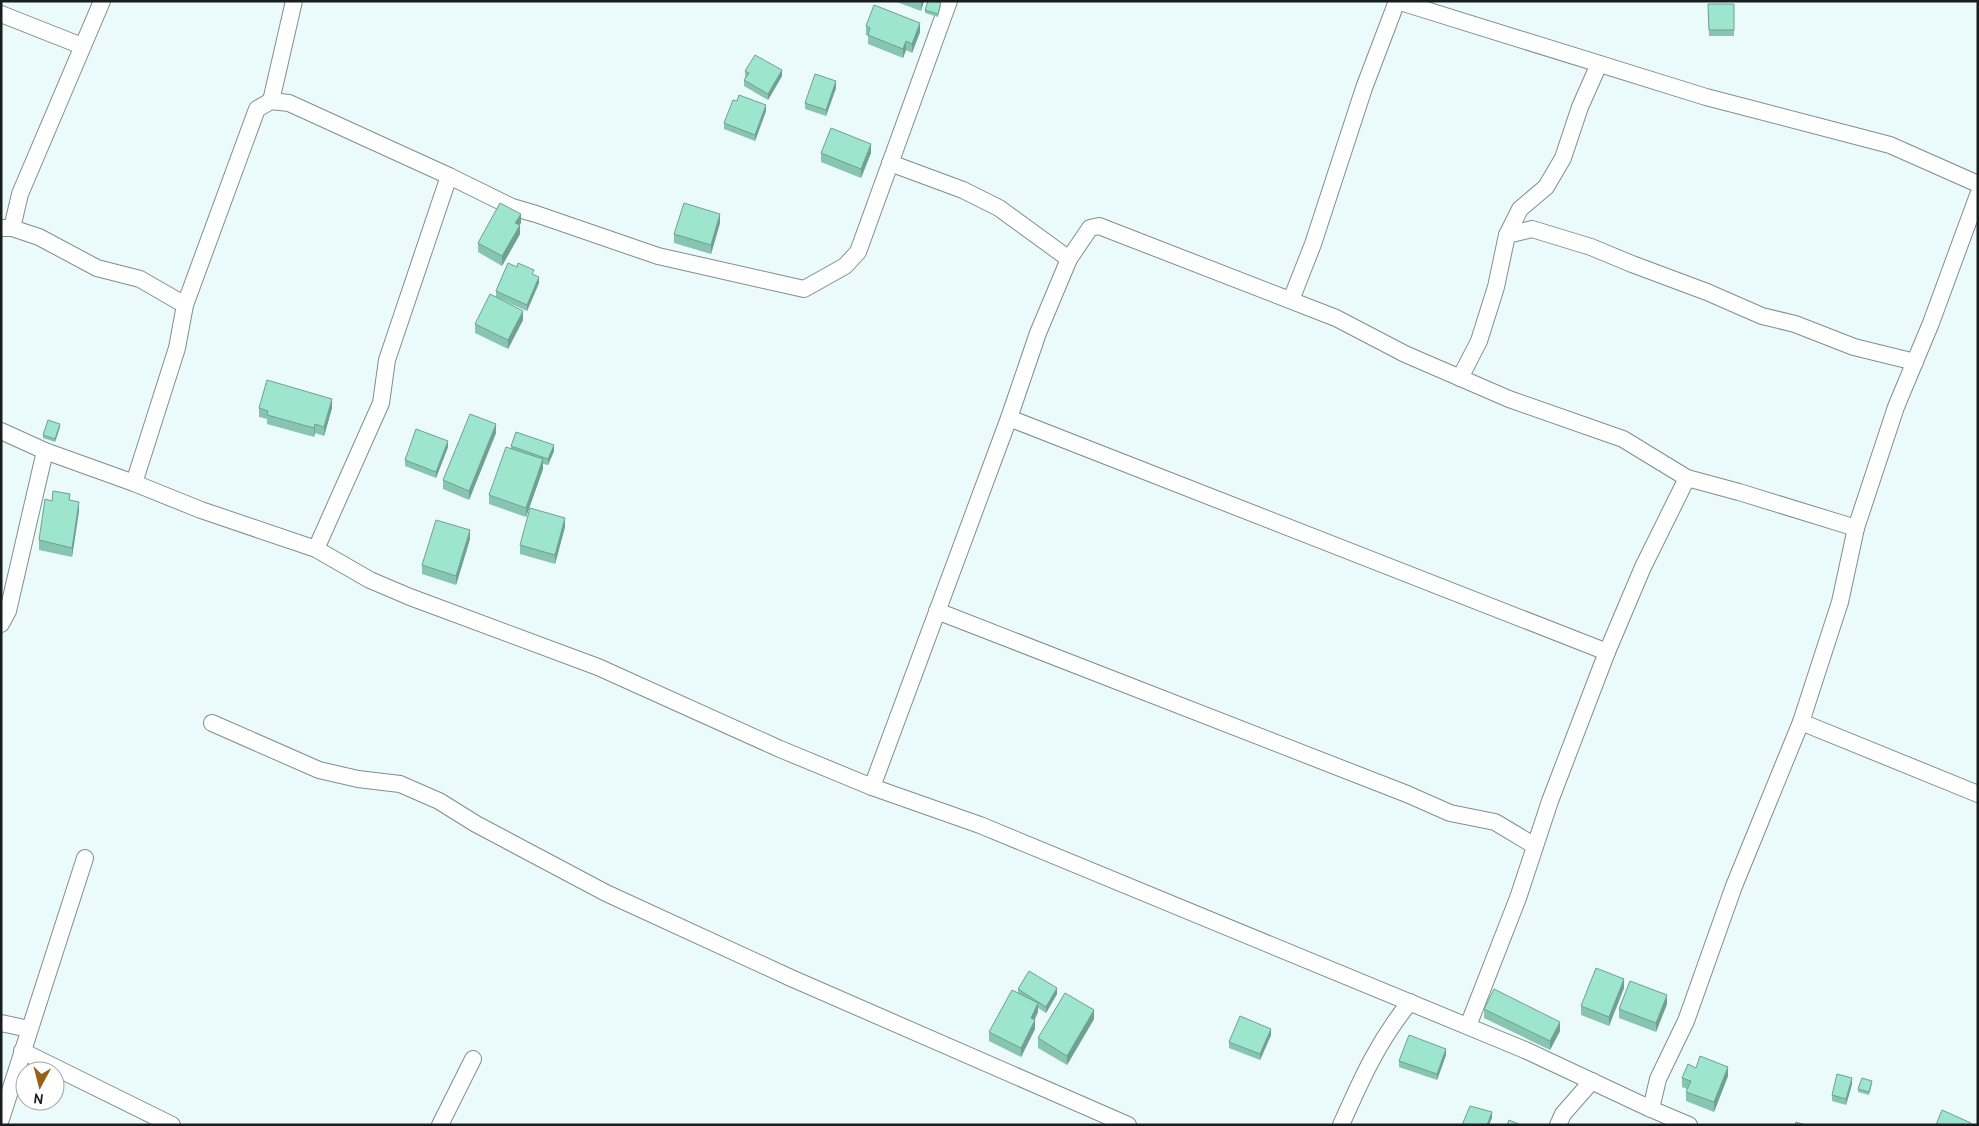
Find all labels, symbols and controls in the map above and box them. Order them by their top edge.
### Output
north arrow [15,1061,65,1111]
text: N [32,1089,44,1108]

